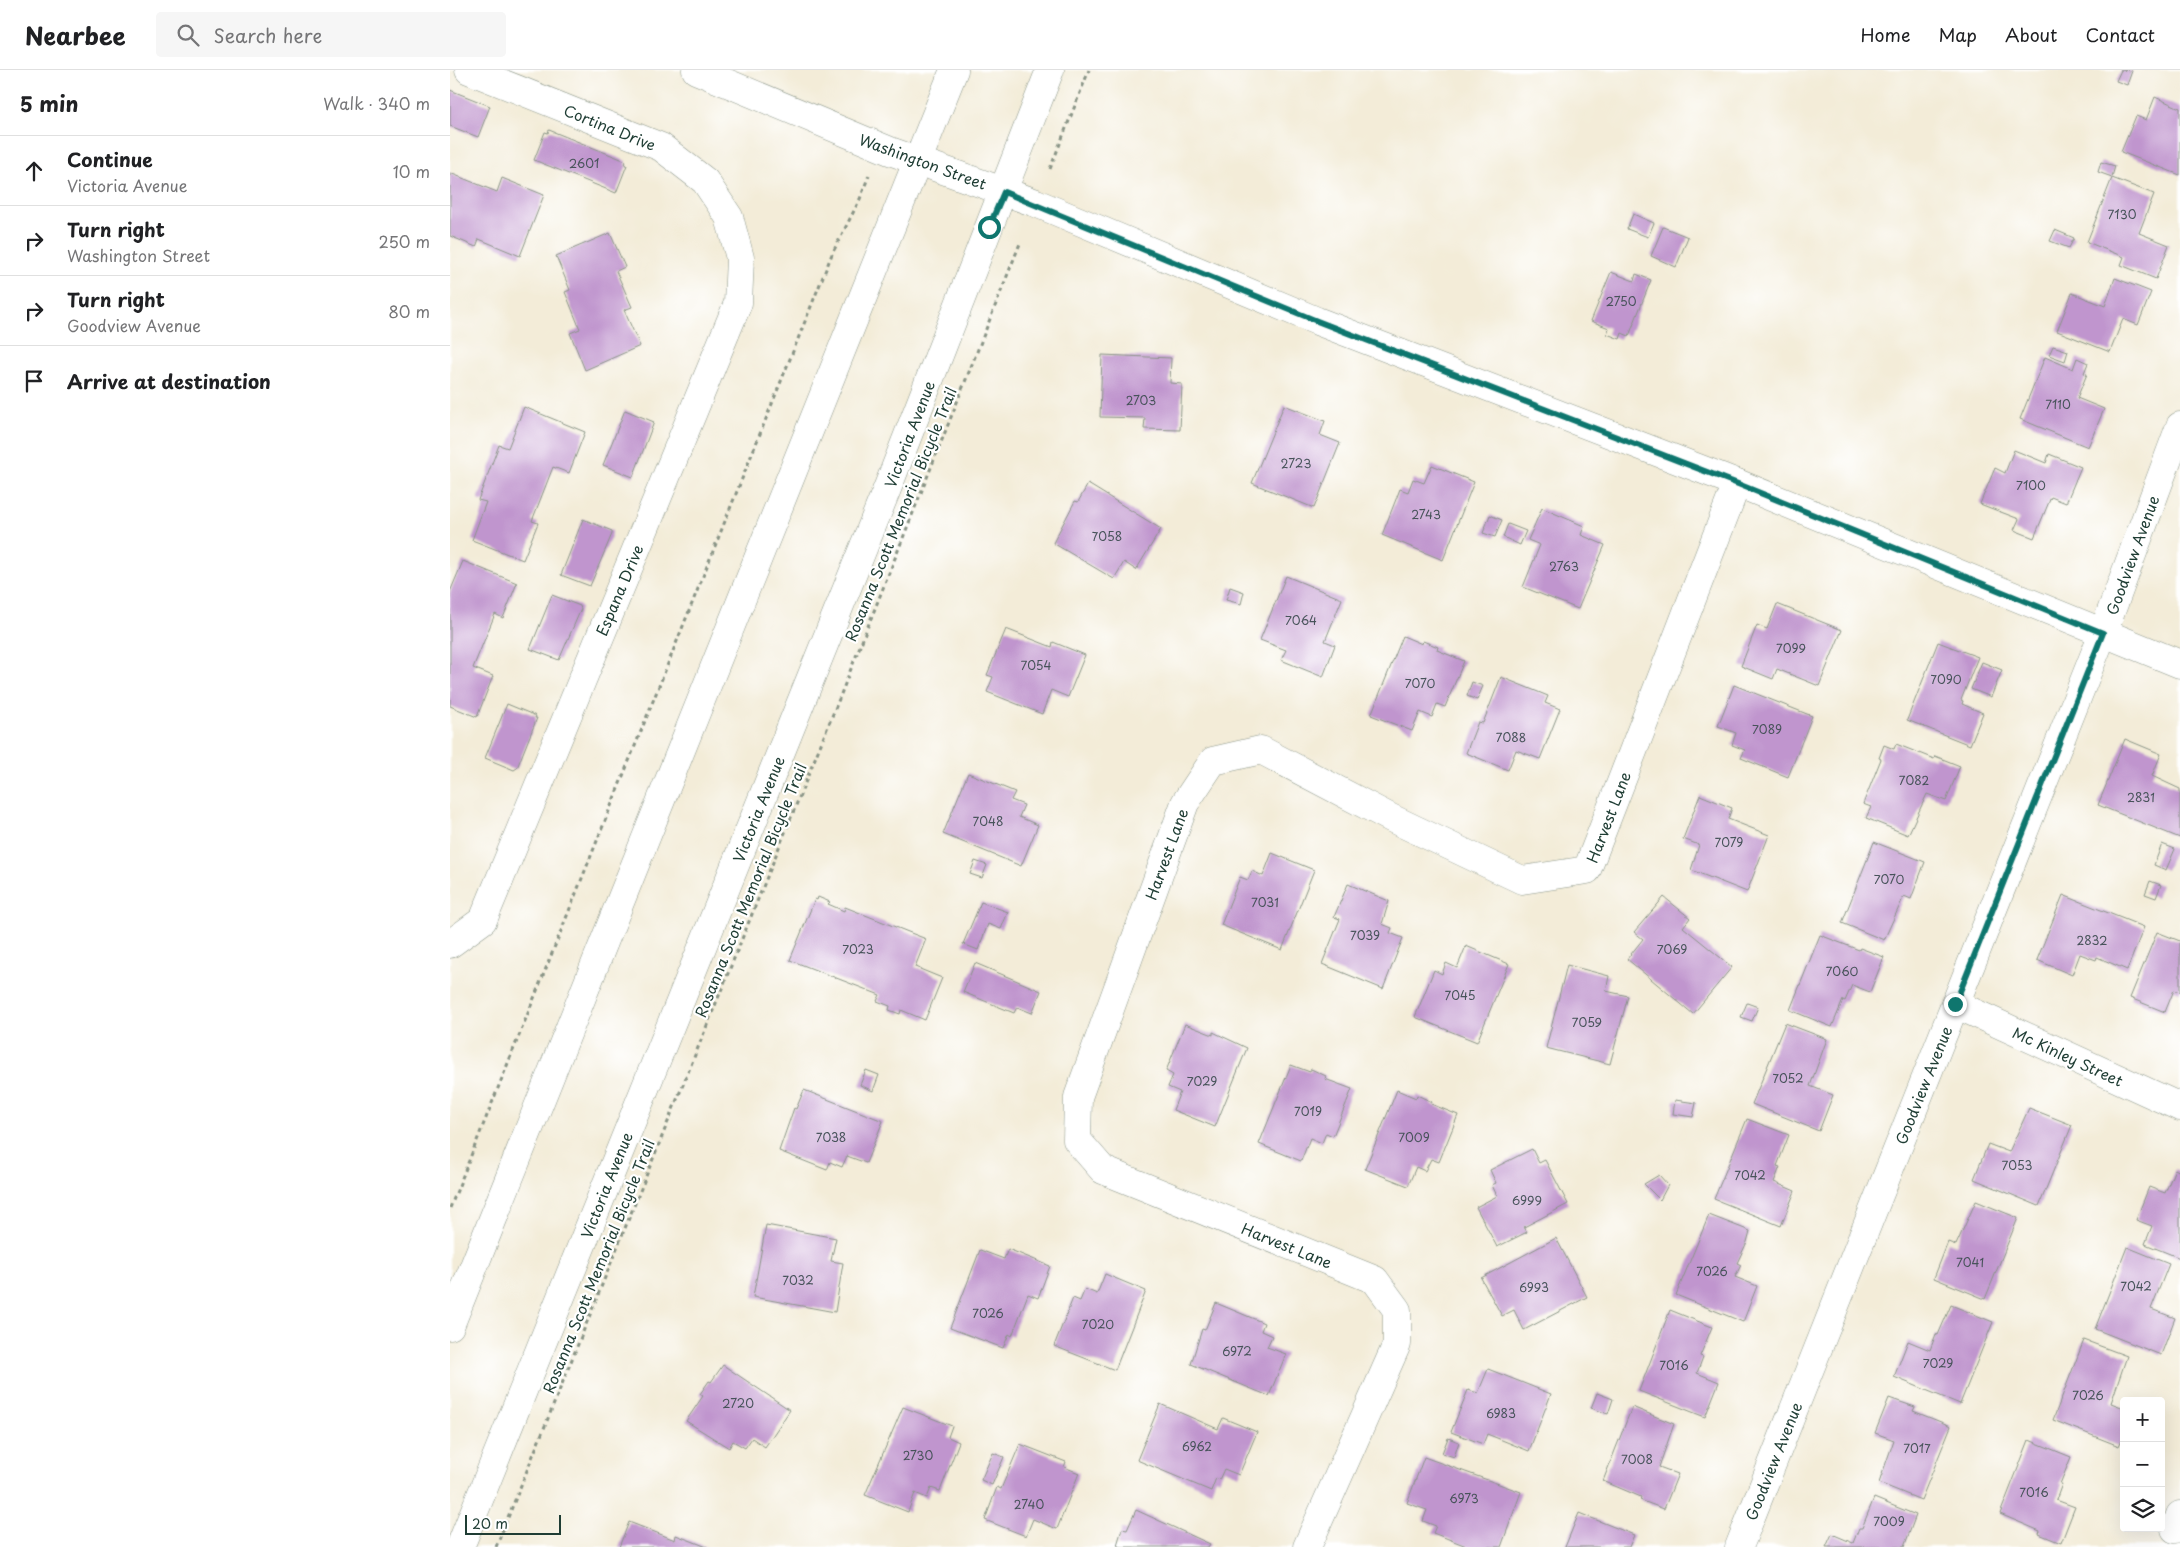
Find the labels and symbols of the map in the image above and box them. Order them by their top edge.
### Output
street label: Cortina Drive [561,98,659,156]
street label: Washington Street [856,127,990,195]
house number: 2601 [569,154,599,172]
house number: 7130 [2108,205,2137,223]
route start [978,216,1001,239]
house number: 2750 [1606,292,1637,310]
street label: Victoria Avenue [878,377,940,491]
street label: Rosanna Scott Memorial Bicycle Trail [838,383,962,645]
house number: 2703 [1126,391,1156,409]
house number: 7110 [2045,395,2071,413]
house number: 2723 [1281,454,1311,472]
house number: 7100 [2016,476,2046,494]
street label: Goodview Avenue [2100,492,2164,618]
house number: 2743 [1411,505,1441,523]
house number: 7058 [1092,527,1122,545]
street label: Espana Drive [589,541,649,639]
house number: 2763 [1549,557,1579,575]
house number: 7064 [1285,611,1317,629]
house number: 7099 [1776,639,1806,657]
house number: 7054 [1020,656,1052,674]
house number: 7090 [1931,670,1962,688]
house number: 7070 [1405,674,1436,692]
house number: 7089 [1752,720,1782,738]
house number: 7088 [1496,728,1526,746]
street label: Victoria Avenue [726,752,790,866]
street label: Rosanna Scott Memorial Bicycle Trail [688,759,812,1021]
street label: Harvest Lane [1580,768,1636,866]
house number: 7082 [1899,771,1929,789]
house number: 2831 [2127,788,2155,806]
street label: Harvest Lane [1139,805,1193,903]
house number: 7048 [973,812,1003,830]
house number: 7079 [1715,833,1743,851]
house number: 7070 [1874,870,1905,888]
house number: 7031 [1251,893,1279,911]
house number: 7039 [1350,926,1380,944]
house number: 2832 [2076,931,2108,949]
house number: 7023 [842,940,874,958]
house number: 7069 [1657,940,1687,958]
house number: 7060 [1826,962,1859,980]
house number: 7045 [1445,986,1475,1004]
route end [1944,993,1967,1016]
house number: 7059 [1572,1013,1602,1031]
street label: Mc Kinley Street [2009,1020,2127,1092]
street label: Goodview Avenue [1889,1022,1957,1148]
house number: 7052 [1773,1069,1803,1087]
house number: 7029 [1187,1072,1217,1090]
house number: 7019 [1294,1102,1322,1120]
street label: Victoria Avenue [574,1128,638,1242]
house number: 7038 [816,1128,846,1146]
house number: 7009 [1398,1128,1430,1146]
street label: Rosanna Scott Memorial Bicycle Trail [536,1135,660,1397]
house number: 7053 [2002,1156,2033,1174]
house number: 7042 [1734,1166,1766,1184]
house number: 6999 [1512,1191,1542,1209]
street label: Harvest Lane [1238,1216,1336,1274]
house number: 7041 [1956,1253,1984,1271]
house number: 7026 [1696,1262,1728,1280]
house number: 7032 [782,1271,814,1289]
house number: 7042 [2120,1277,2152,1295]
house number: 6993 [1519,1278,1549,1296]
house number: 7026 [972,1304,1004,1322]
house number: 7020 [1082,1315,1114,1333]
house number: 6972 [1222,1342,1252,1360]
house number: 7029 [1923,1354,1953,1372]
house number: 7016 [1659,1356,1689,1374]
house number: 7026 [2072,1386,2104,1404]
house number: 2720 [722,1394,754,1412]
street label: Goodview Avenue [1739,1398,1807,1524]
house number: 6983 [1486,1404,1516,1422]
house number: 6962 [1182,1437,1212,1455]
house number: 7017 [1903,1439,1931,1457]
house number: 2730 [903,1446,934,1464]
house number: 7008 [1621,1450,1653,1468]
house number: 7016 [2019,1483,2049,1501]
house number: 6973 [1449,1489,1479,1507]
house number: 2740 [1014,1495,1044,1513]
scale bar [465,1512,561,1535]
house number: 7009 [1873,1512,1905,1530]

